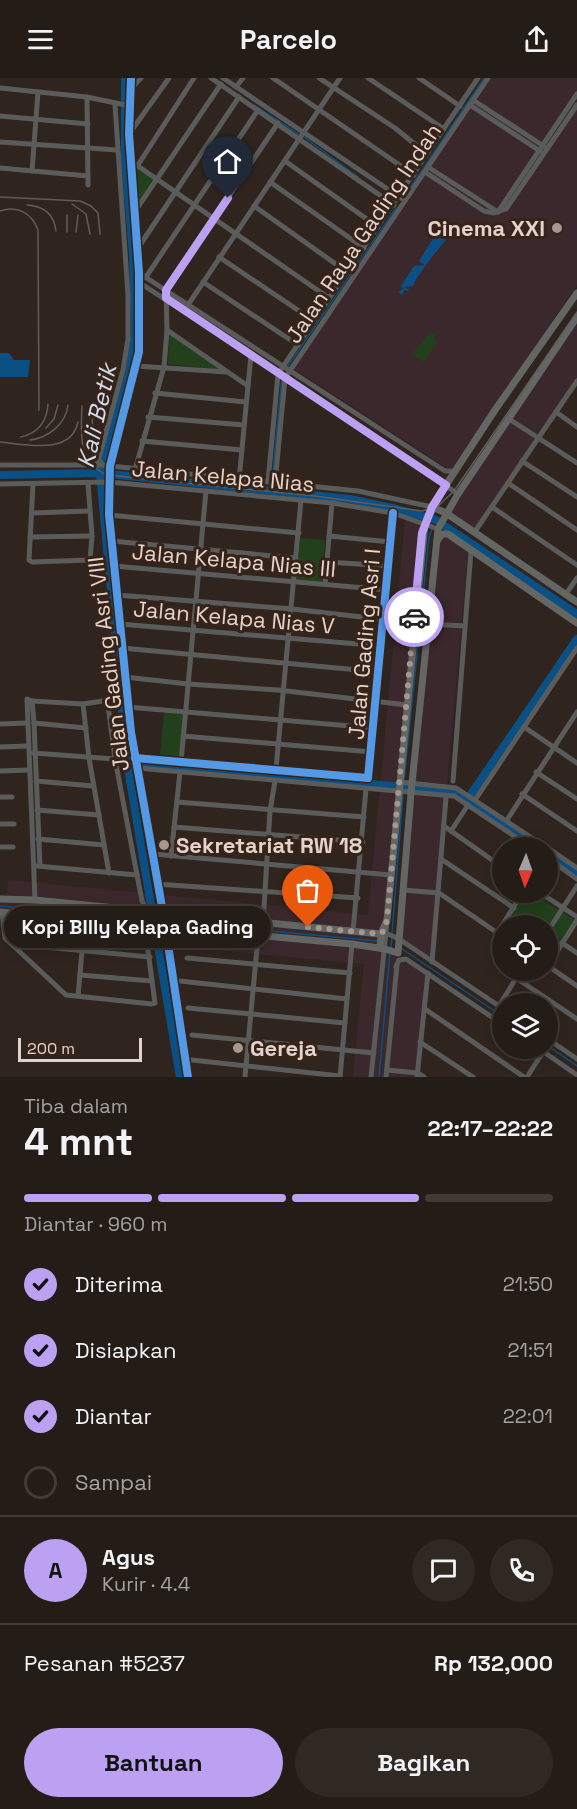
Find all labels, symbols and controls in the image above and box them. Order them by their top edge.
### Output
text: Parcelo [240,22,337,57]
icon: menu [24,23,57,56]
icon: share [520,23,553,56]
street label: Jalan Raya Gading Indah [279,118,447,348]
pin [202,136,253,198]
icon: home [211,145,244,178]
place label: Cinema XXI [427,214,545,242]
marker: Cinema XXI [550,221,564,235]
water label: Kali Betik [70,358,124,471]
street label: Jalan Kelapa Nias [131,454,315,498]
street label: Jalan Kelapa Nias III [131,537,337,583]
street label: Jalan Gading Asri I [342,547,386,741]
street label: Jalan Gading Asri VIII [81,555,135,773]
courier [384,587,444,647]
street label: Jalan Kelapa Nias V [132,594,336,640]
icon: car [398,601,431,634]
place label: Sekretariat RW 18 [176,831,362,859]
north arrow [492,837,558,903]
map controls [492,837,558,1059]
marker: Sekretariat RW 18 [157,838,171,852]
pin [282,865,333,927]
icon: bag [291,874,324,907]
callout: Kopi BIlly Kelapa Gading [5,906,272,948]
text: Kopi BIlly Kelapa Gading [21,914,254,940]
button: locate [492,915,558,981]
button: layers [492,993,558,1059]
place label: Gereja [250,1034,317,1062]
scale bar [18,1035,142,1062]
text: 200 m [27,1038,75,1059]
marker: Gereja [231,1041,245,1055]
text: Tiba dalam [24,1093,128,1119]
text: 22:17–22:22 [427,1114,553,1142]
text: 4 mnt [24,1117,133,1166]
text: Diantar · 960 m [24,1211,167,1237]
icon: check [24,1268,57,1301]
text: Diterima [75,1270,163,1298]
text: 21:50 [503,1271,553,1297]
icon: check [24,1334,57,1367]
text: Disiapkan [75,1336,177,1364]
text: 21:51 [507,1337,553,1363]
icon: check [24,1400,57,1433]
text: Diantar [75,1402,152,1430]
text: 22:01 [503,1403,553,1429]
text: Sampai [75,1468,152,1496]
button: chat [412,1539,475,1602]
button: phone [490,1539,553,1602]
text: Agus [102,1543,155,1571]
text: A [49,1556,62,1584]
text: Kurir · 4.4 [102,1571,190,1597]
text: Pesanan #5237 [24,1649,185,1677]
text: Rp 132,000 [434,1649,553,1677]
button: Bantuan [24,1728,283,1797]
button: Bagikan [295,1728,553,1797]

